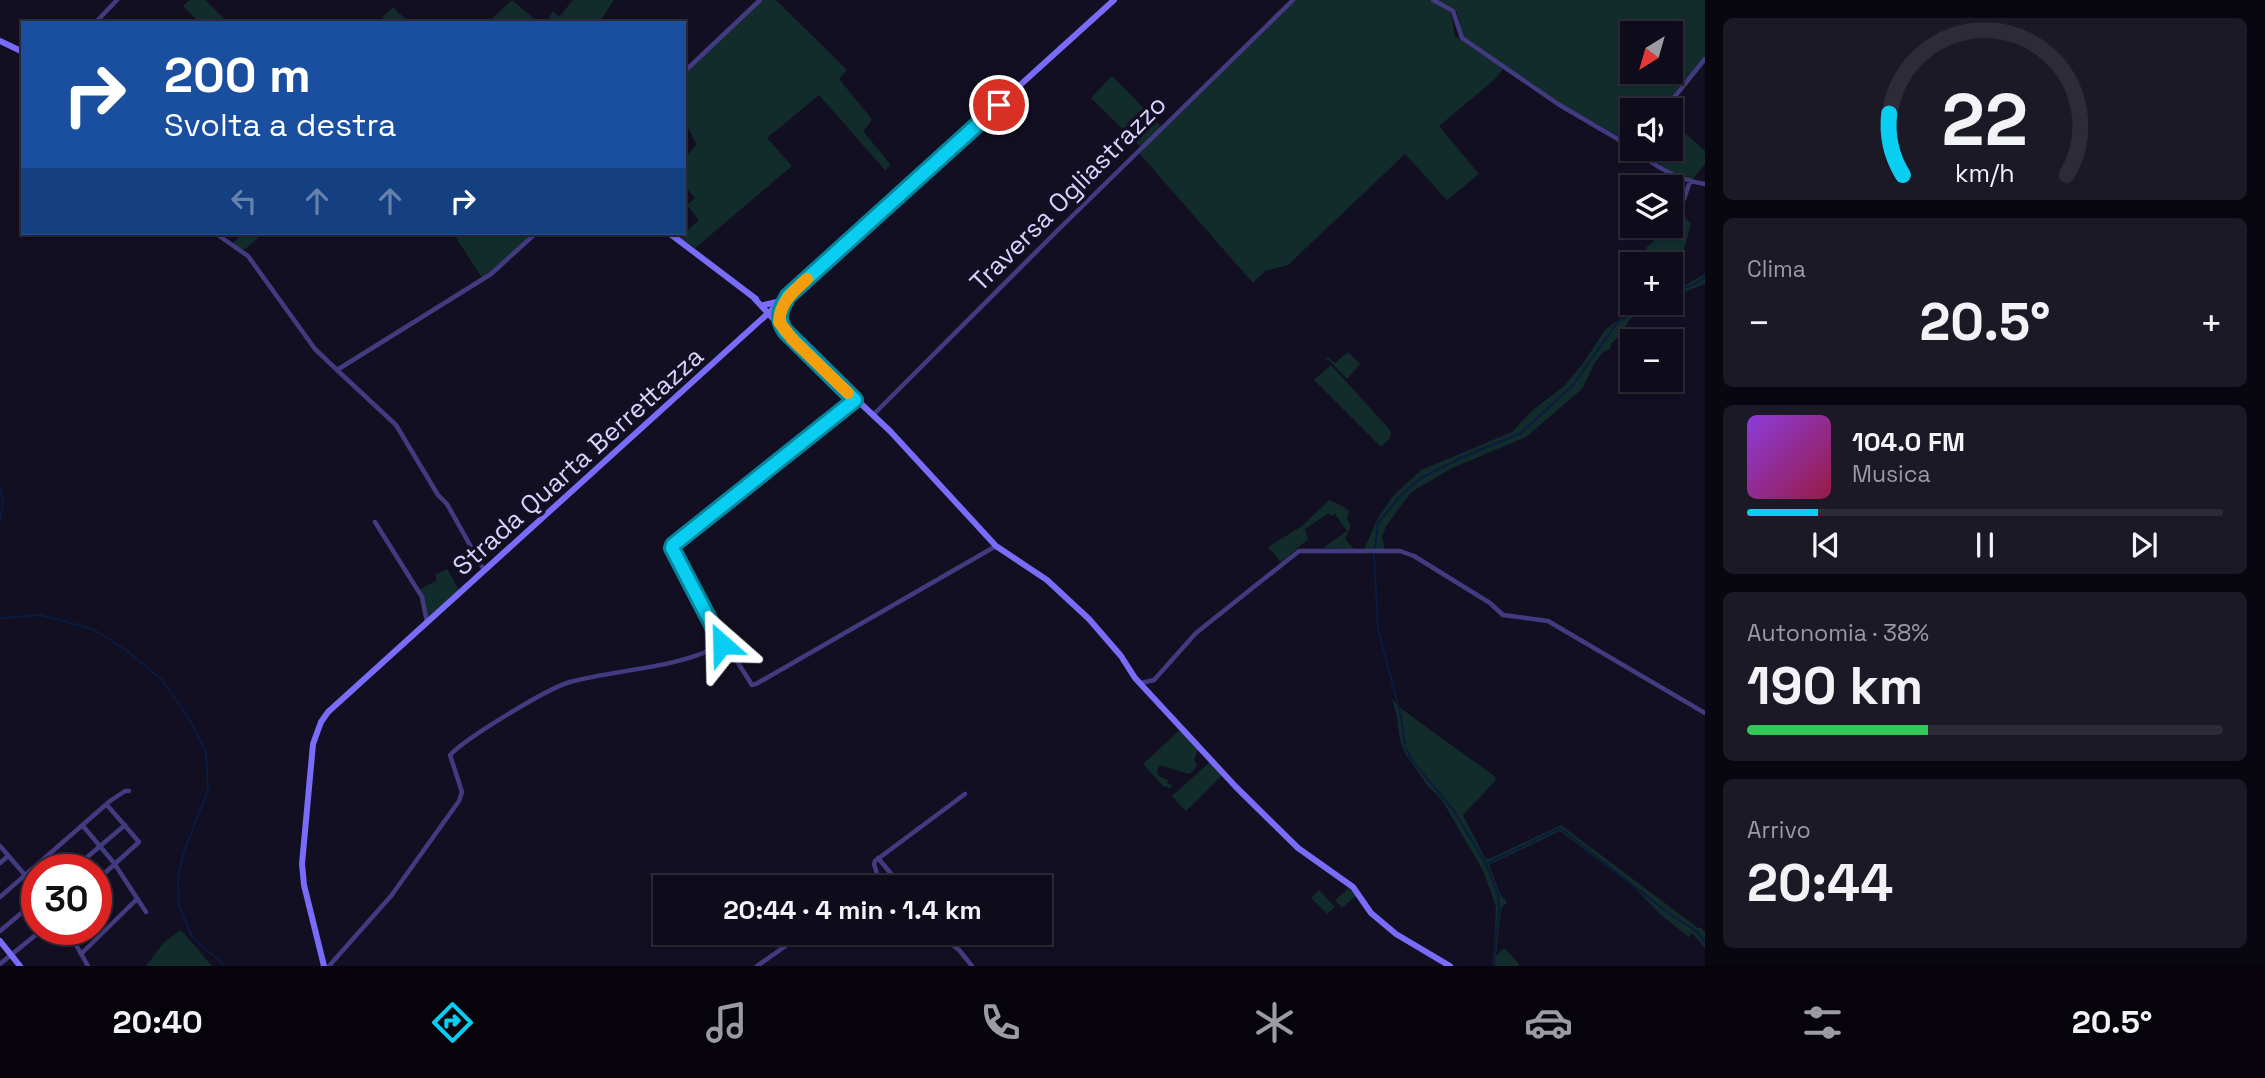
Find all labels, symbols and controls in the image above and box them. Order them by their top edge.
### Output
north arrow [1620,21,1684,84]
map controls [1620,21,1683,392]
text: 200 m [164,44,311,106]
icon: right [49,49,140,140]
text: 22 [1942,73,2028,166]
pin [969,75,1029,135]
icon: arrive [980,86,1018,124]
street label: Traversa Ogliastrazzo [962,87,1174,299]
button: sound [1620,98,1683,161]
text: Svolta a destra [164,105,396,145]
text: km/h [1955,157,2015,189]
button: layers [1620,175,1683,238]
icon: left [225,182,263,220]
icon: ahead [298,182,336,220]
icon: ahead [371,182,409,220]
icon: right [444,182,482,220]
button: + [1620,252,1683,315]
text: Clima [1747,254,1806,284]
text: 20.5° [1919,289,2051,355]
text: − [1747,299,1771,347]
text: + [2199,299,2223,347]
button: − [1620,329,1683,392]
street label: Strada Quarta Berrettazza [445,339,711,583]
text: 104.0 FM [1852,425,1965,459]
text: Musica [1852,459,1931,489]
icon: previous [1807,526,1845,564]
icon: pause [1966,526,2004,564]
icon: next [2125,526,2163,564]
position arrow [685,607,759,681]
text: Autonomia · 38% [1747,618,1929,648]
text: 190 km [1747,653,1923,719]
text: Arrivo [1747,815,1811,845]
text: 20:44 [1747,850,1893,916]
speed limit sign: 30 [21,854,112,945]
text: 20:44 · 4 min · 1.4 km [723,893,982,927]
icon: directions [428,998,477,1047]
icon: music [702,998,751,1047]
icon: phone [976,998,1025,1047]
icon: climate [1250,998,1299,1047]
icon: car [1524,998,1573,1047]
icon: filters [1798,998,1847,1047]
text: 20:40 [112,1002,203,1042]
text: 20.5° [2072,1002,2152,1042]

